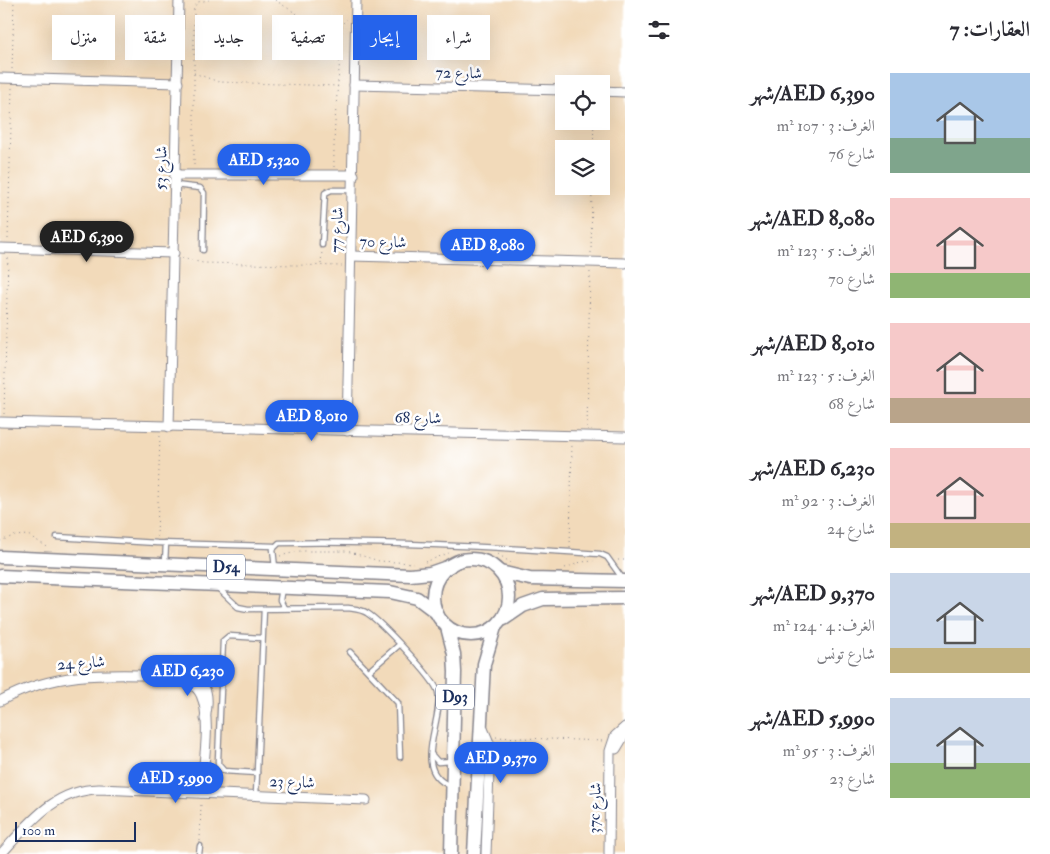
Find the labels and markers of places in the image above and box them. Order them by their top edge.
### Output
pin: AED 5,320 [207,144,321,186]
pin: AED 6,390 [30,220,144,263]
pin: AED 8,080 [431,228,545,271]
pin: AED 8,010 [255,400,369,442]
pin: AED 6,230 [131,654,245,697]
pin: AED 9,370 [444,742,558,784]
pin: AED 5,990 [119,762,233,804]

